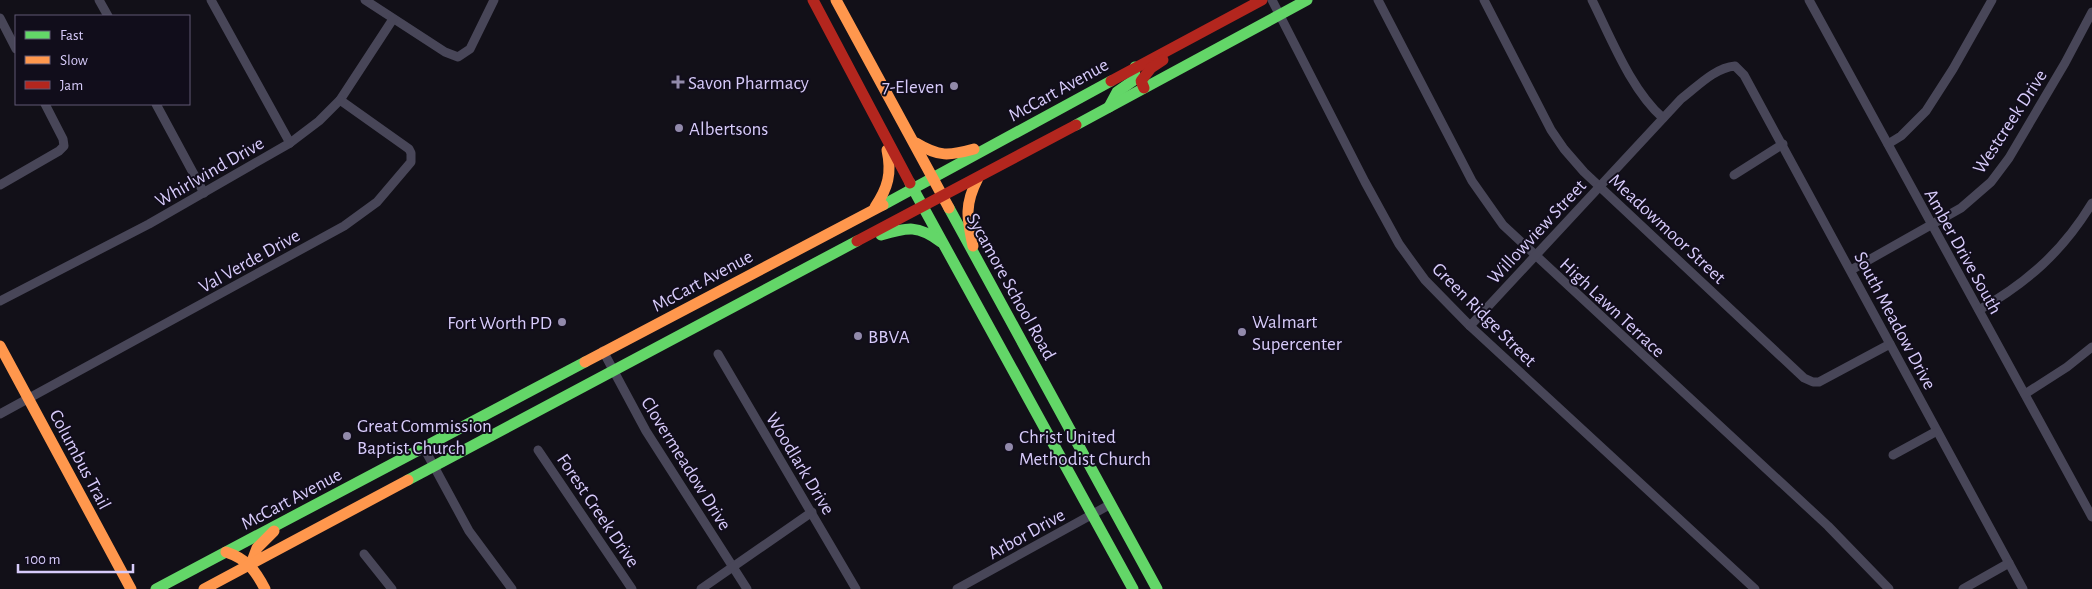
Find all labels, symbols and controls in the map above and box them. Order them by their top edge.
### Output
legend [15,15,190,105]
text: Fast [60,28,84,43]
text: Slow [60,53,88,68]
street label: McCart Avenue [1006,55,1112,126]
street label: Westcreek Drive [1970,66,2051,177]
place label: Savon Pharmacy [688,74,809,93]
marker: Savon Pharmacy [672,76,684,88]
text: Jam [60,78,83,93]
place label: 7-Eleven [882,78,944,97]
marker: 7-Eleven [948,80,960,92]
place label: Albertsons [689,120,768,139]
marker: Albertsons [673,122,685,134]
street label: Whirlwind Drive [152,134,267,211]
street label: Meadowmoor Street [1605,170,1729,288]
street label: Willowview Street [1484,176,1590,288]
street label: Amber Drive South [1920,186,2005,318]
street label: Sycamore School Road [962,210,1059,363]
street label: Val Verde Drive [196,226,303,297]
street label: McCart Avenue [649,247,756,316]
street label: South Meadow Drive [1850,249,1939,393]
street label: High Lawn Terrace [1556,255,1668,361]
street label: Green Ridge Street [1428,259,1540,371]
place label: Walmart Supercenter [1252,313,1342,354]
place label: Fort Worth PD [447,314,552,333]
marker: Fort Worth PD [556,316,568,328]
marker: Walmart Supercenter [1236,326,1248,338]
place label: BBVA [868,328,910,347]
marker: BBVA [852,330,864,342]
street label: Clovermeadow Drive [637,394,734,534]
street label: Columbus Trail [45,407,114,513]
street label: Woodlark Drive [762,409,838,518]
place label: Great Commission Baptist Church [357,417,492,458]
place label: Christ United Methodist Church [1019,428,1151,469]
marker: Great Commission Baptist Church [341,430,353,442]
marker: Christ United Methodist Church [1003,441,1015,453]
street label: Forest Creek Drive [553,451,643,571]
street label: McCart Avenue [238,465,345,534]
street label: Arbor Drive [985,505,1068,563]
scale bar [18,542,132,574]
text: 100 m [25,552,60,567]

